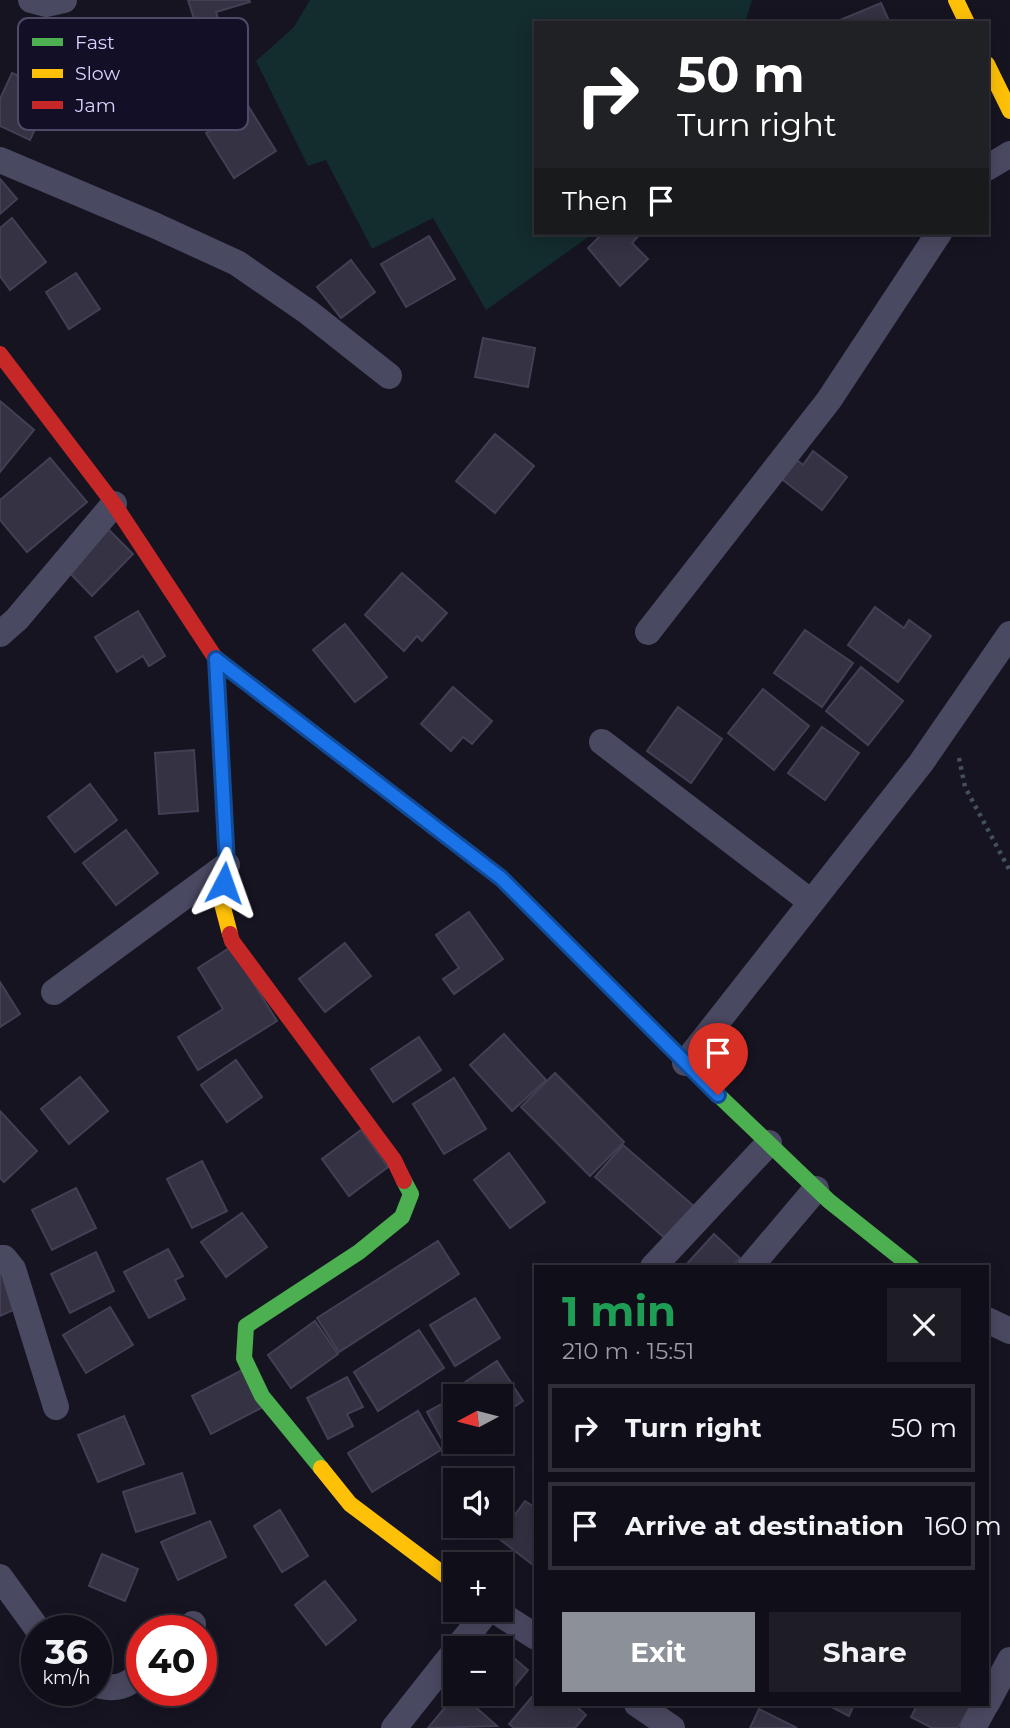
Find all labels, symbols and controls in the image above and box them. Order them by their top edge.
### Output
legend [18,18,248,130]
text: Fast [75,31,115,54]
text: 50 m [677,45,805,104]
icon: right [562,49,653,140]
text: Slow [75,62,120,85]
text: Jam [74,94,116,117]
text: Turn right [677,105,837,144]
icon: arrive [642,182,680,220]
text: Then [562,185,628,217]
position arrow [187,846,261,920]
pin [688,1023,748,1095]
icon: arrive [699,1034,737,1072]
text: 1 min [562,1285,676,1337]
button: close [887,1288,961,1362]
text: 210 m · 15:51 [562,1337,694,1365]
north arrow [443,1384,513,1454]
map controls [443,1384,513,1706]
icon: right [566,1409,604,1447]
text: Turn right [625,1412,761,1444]
text: 50 m [891,1412,957,1444]
button: sound [443,1468,513,1538]
icon: arrive [566,1507,604,1545]
text: Arrive at destination [625,1510,904,1542]
text: 160 m [925,1510,1002,1542]
button: + [443,1552,513,1622]
button: Exit [562,1612,755,1692]
button: Share [769,1612,961,1692]
speed limit sign: 40 [126,1615,217,1706]
text: 36 [45,1630,88,1673]
button: − [443,1636,513,1706]
text: km/h [42,1667,91,1689]

